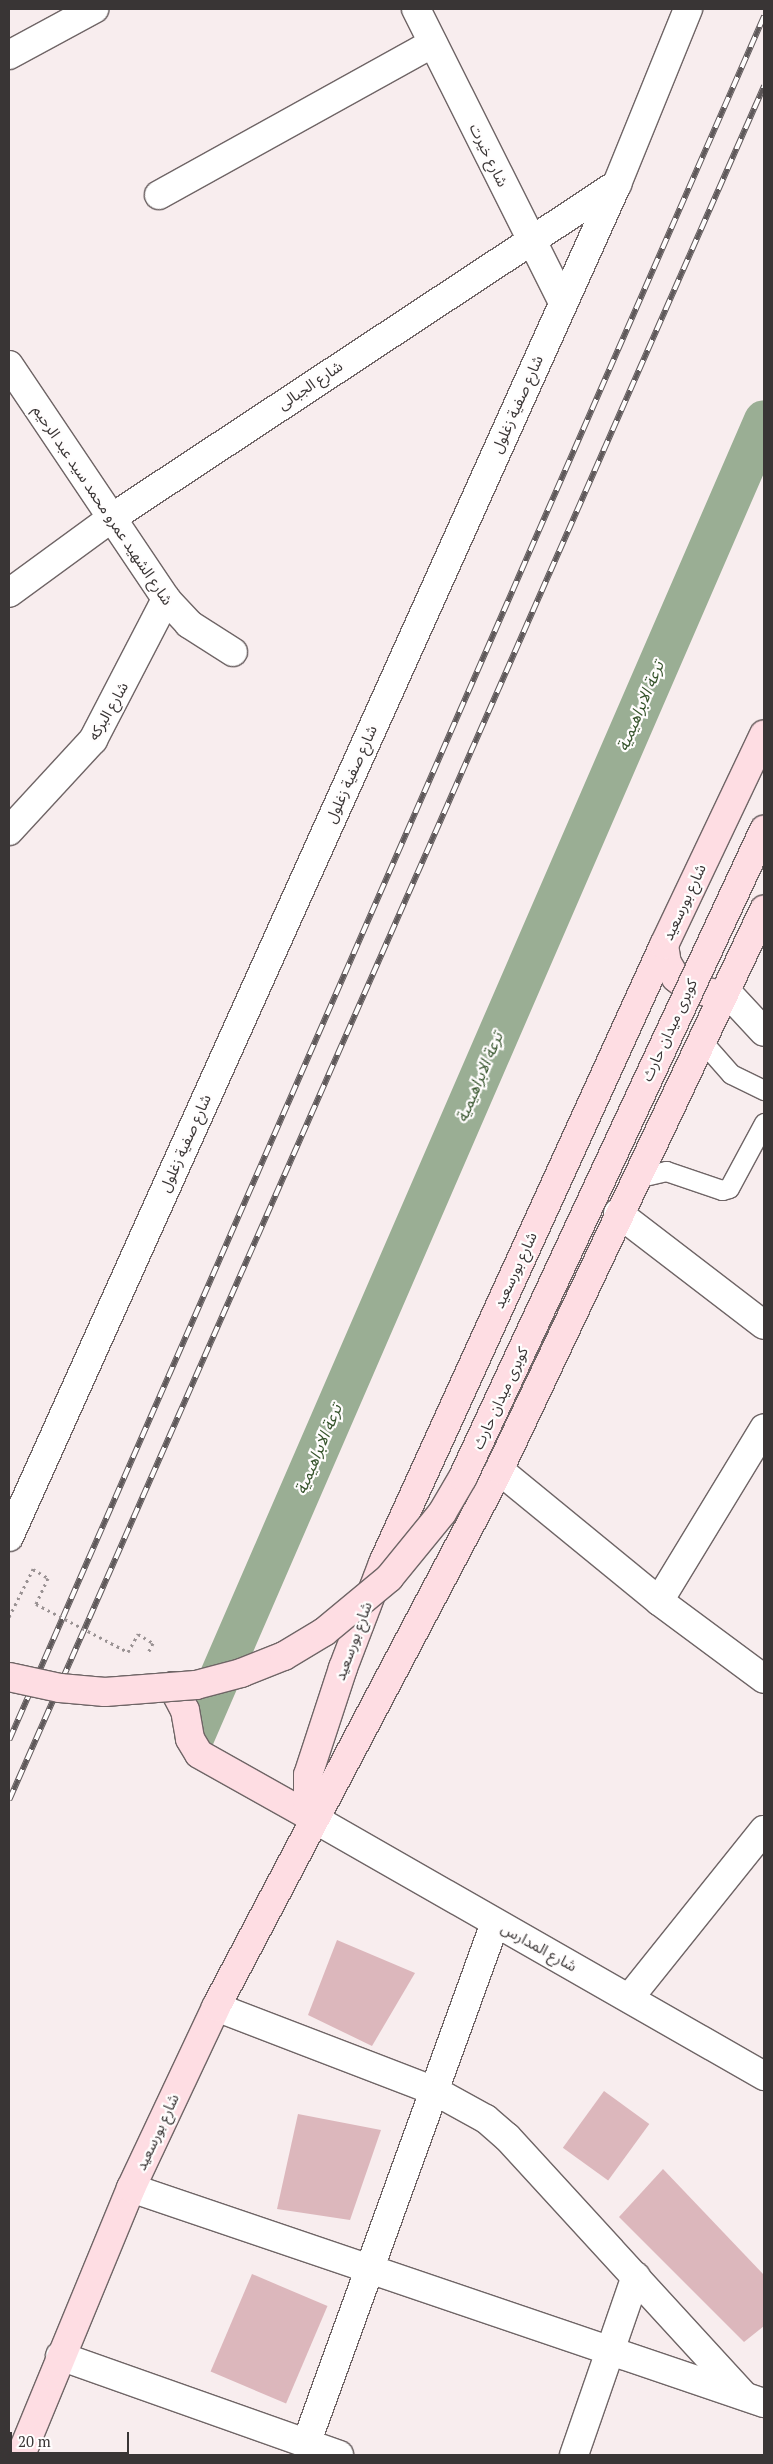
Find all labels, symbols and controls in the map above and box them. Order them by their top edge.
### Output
street label: شارع خيرت [466,120,512,190]
street label: شارع صفية زغلول [487,352,547,456]
street label: شارع الجبالى [274,357,346,413]
street label: شارع الشهيد عمرو محمد سيد عبد الرحيم [29,402,177,608]
water label: ترعة الابراهيمية [612,658,668,754]
street label: شارع البركه [84,679,132,743]
street label: شارع صفية زغلول [321,722,381,826]
street label: شارع بورسعيد [658,861,710,943]
street label: كوبرى ميدان حارث [637,976,701,1084]
water label: ترعة الابراهيمية [451,1029,507,1125]
street label: شارع صفية زغلول [155,1091,215,1195]
street label: شارع بورسعيد [489,1229,541,1311]
street label: كوبرى ميدان حارث [468,1344,532,1452]
water label: ترعة الابراهيمية [290,1401,346,1497]
street label: شارع بورسعيد [330,1599,376,1683]
street label: شارع المدارس [498,1919,580,1975]
street label: شارع بورسعيد [131,2091,183,2173]
scale bar [12,2422,131,2454]
text: 20 m [18,2431,51,2451]

